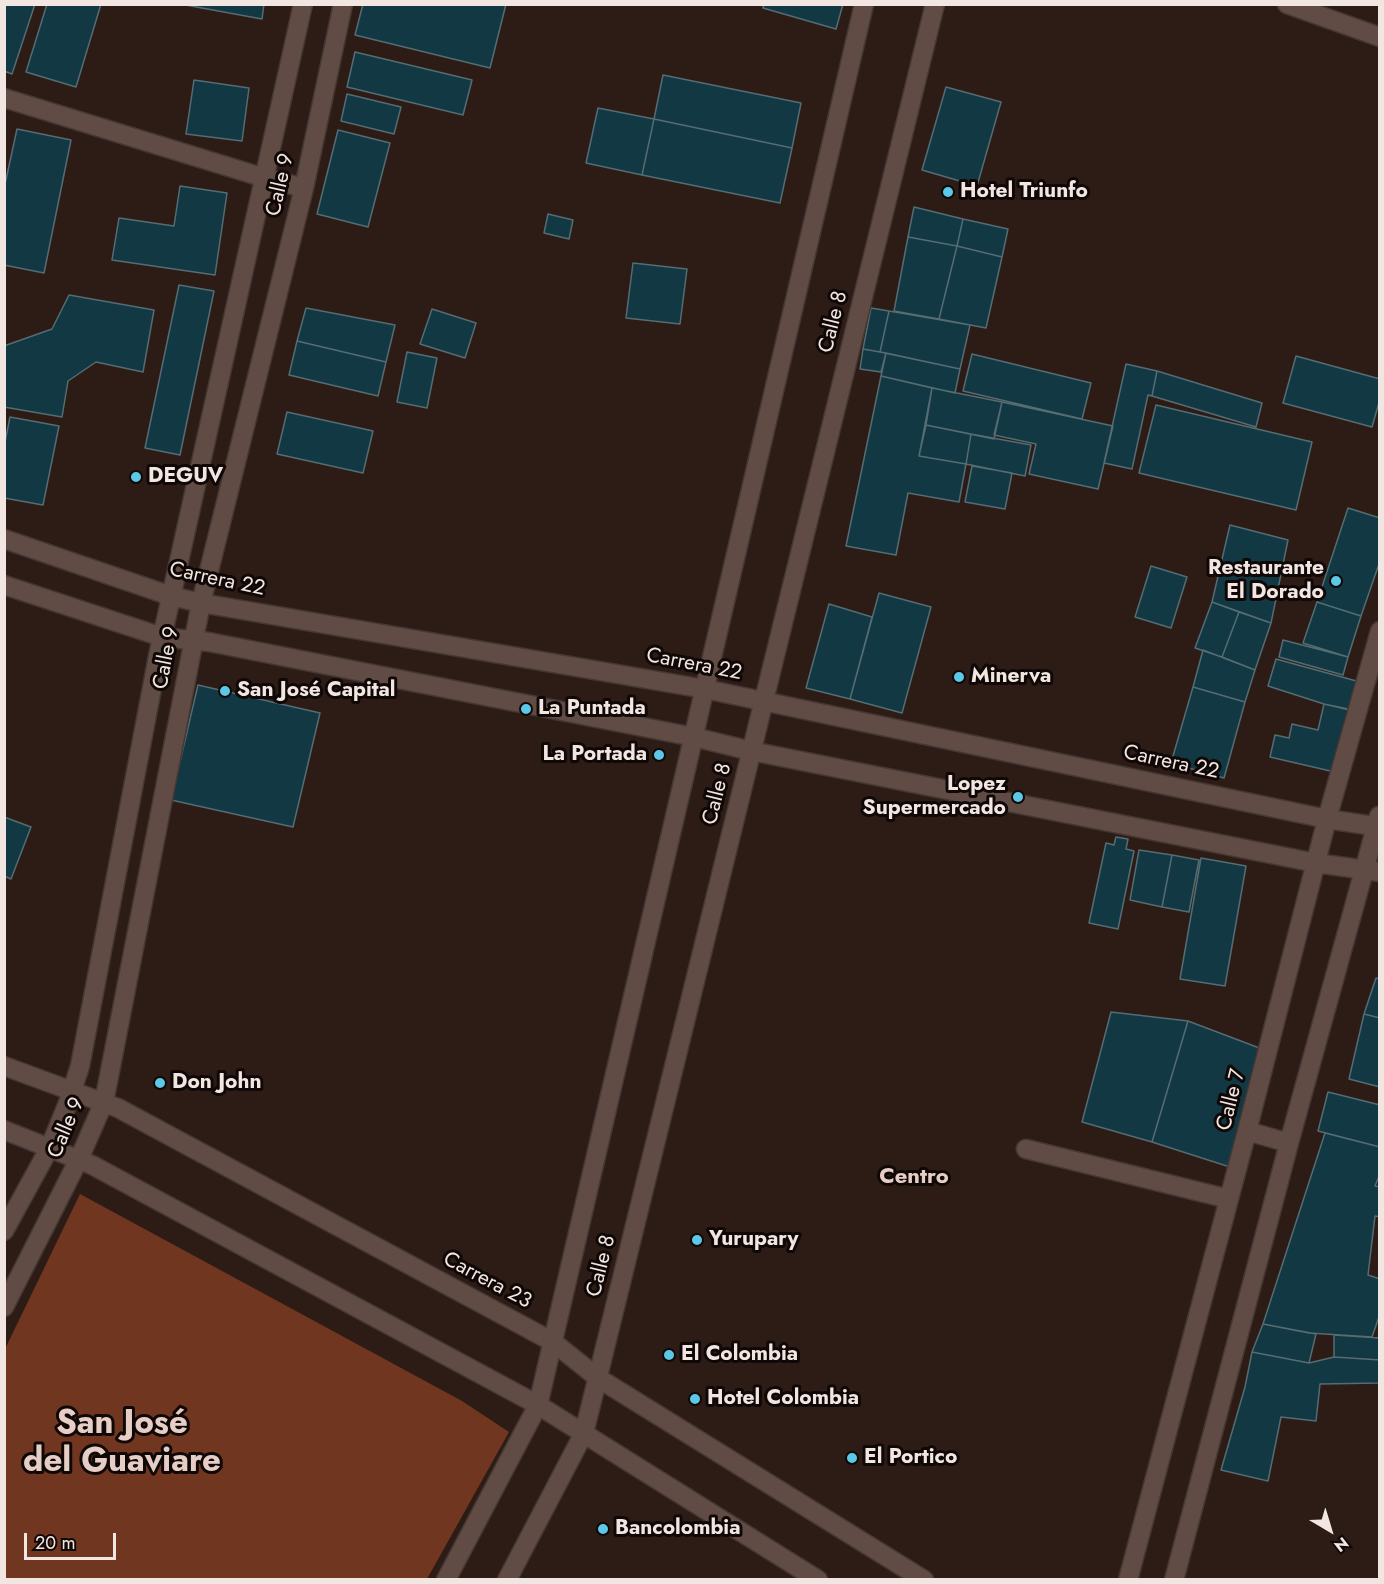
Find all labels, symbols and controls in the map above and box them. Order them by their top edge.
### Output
street label: Calle 9 [262,151,300,219]
place label: Hotel Triunfo [960,179,1088,205]
marker: Hotel Triunfo [941,185,955,199]
street label: Calle 8 [814,289,854,355]
place label: DEGUV [148,464,223,490]
marker: DEGUV [129,470,143,484]
place label: Restaurante El Dorado [1208,556,1324,606]
street label: Carrera 22 [167,558,267,602]
marker: Restaurante El Dorado [1329,574,1343,588]
street label: Calle 9 [149,624,185,692]
street label: Carrera 22 [644,643,744,687]
place label: Minerva [971,664,1051,690]
marker: Minerva [952,670,966,684]
place label: San José Capital [237,678,396,704]
marker: San José Capital [218,684,232,698]
place label: La Puntada [538,696,646,722]
marker: La Puntada [519,702,533,716]
street label: Carrera 22 [1121,741,1221,785]
place label: La Portada [543,742,647,768]
marker: La Portada [652,748,666,762]
street label: Calle 8 [698,761,738,827]
place label: Lopez Supermercado [863,772,1006,822]
marker: Lopez Supermercado [1011,790,1025,804]
street label: Calle 7 [1212,1067,1252,1133]
place label: Don John [172,1070,262,1096]
marker: Don John [153,1076,167,1090]
street label: Calle 9 [43,1094,91,1162]
district label: Centro [879,1165,949,1191]
place label: Yurupary [709,1227,798,1253]
street label: Calle 8 [582,1233,622,1299]
marker: Yurupary [690,1233,704,1247]
street label: Carrera 23 [439,1247,535,1315]
place label: El Colombia [681,1342,798,1368]
marker: El Colombia [662,1348,676,1362]
place label: Hotel Colombia [707,1386,859,1412]
marker: Hotel Colombia [688,1392,702,1406]
district label: San José del Guaviare [23,1405,221,1483]
place label: El Portico [864,1445,957,1471]
marker: El Portico [845,1451,859,1465]
north arrow [1300,1500,1360,1560]
place label: Bancolombia [615,1516,740,1542]
scale bar [27,1521,118,1559]
marker: Bancolombia [596,1522,610,1536]
text: 20 m [35,1530,75,1556]
text: N [1329,1532,1353,1558]

